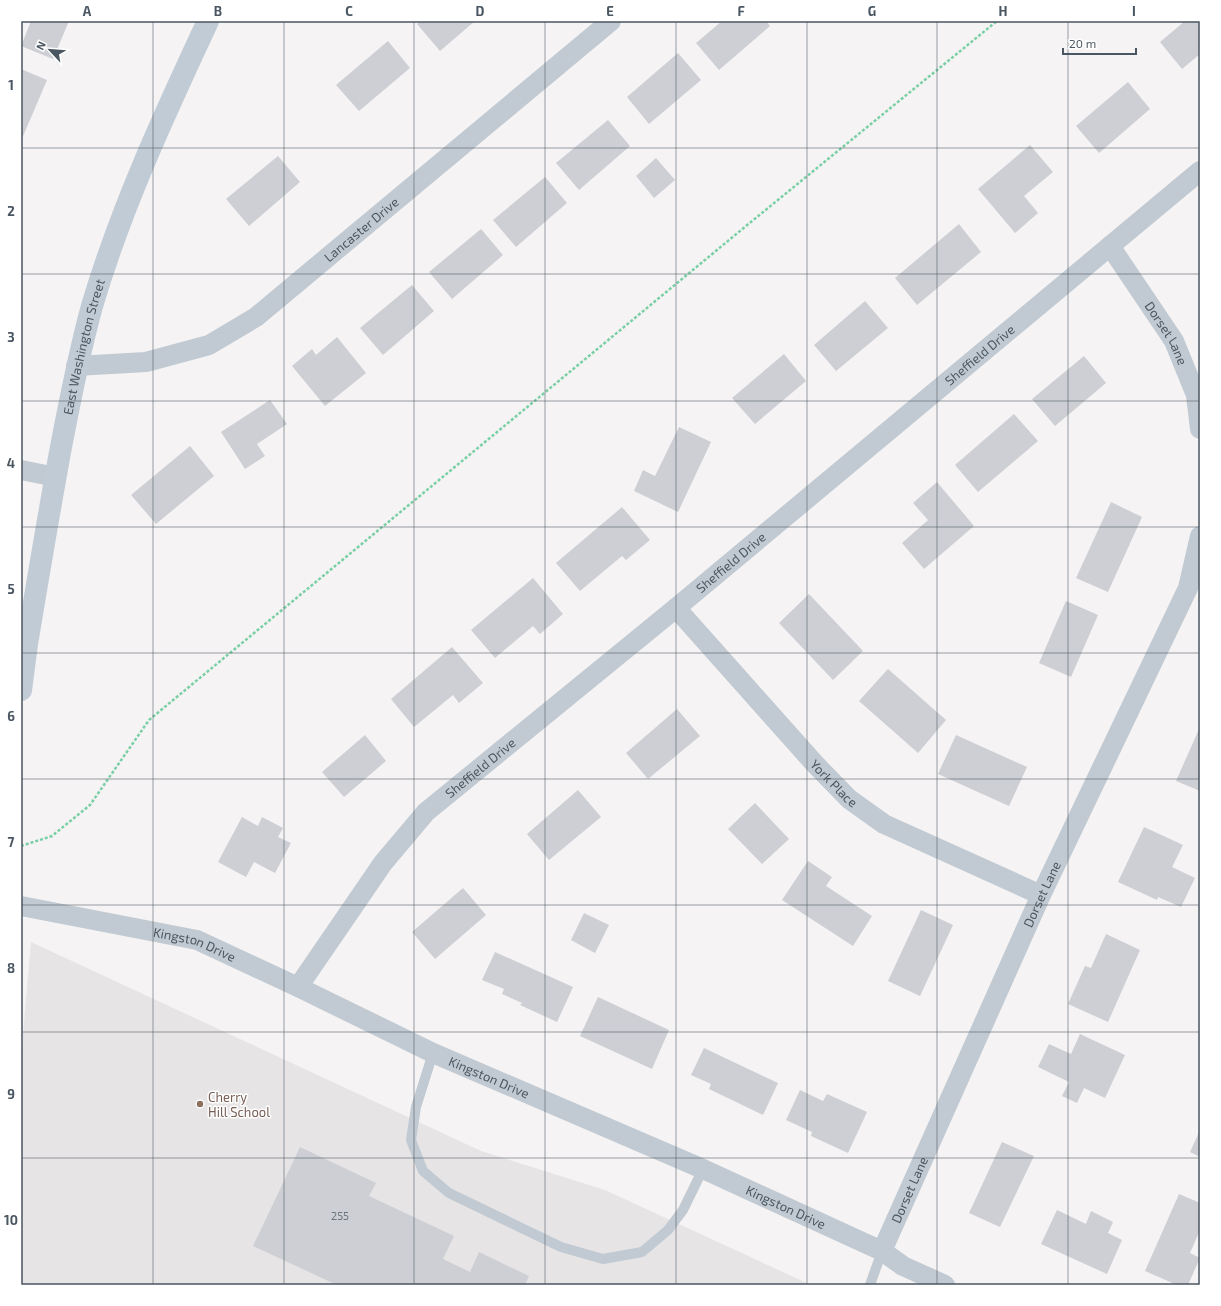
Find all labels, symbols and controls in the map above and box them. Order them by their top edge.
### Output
text: A [83,3,92,19]
text: B [214,3,222,19]
text: C [345,3,353,19]
text: D [476,3,485,19]
text: E [606,3,614,19]
text: F [737,3,745,19]
text: G [868,3,876,19]
text: H [999,3,1008,19]
text: I [1132,3,1136,19]
north arrow [30,30,70,70]
scale bar [1063,30,1136,56]
text: 20 m [1069,36,1096,50]
text: N [33,39,48,52]
text: 1 [8,77,14,93]
street label: Lancaster Drive [321,194,402,265]
text: 2 [7,203,15,219]
street label: East Washington Street [59,277,108,416]
street label: Dorset Lane [1142,298,1191,367]
street label: Sheffield Drive [941,321,1018,389]
text: 3 [7,329,15,345]
text: 4 [7,455,15,471]
street label: Sheffield Drive [693,529,769,596]
text: 5 [7,581,15,597]
text: 6 [7,708,15,724]
street label: Sheffield Drive [442,734,519,801]
street label: York Place [807,756,861,810]
text: 7 [8,834,15,850]
street label: Dorset Lane [1020,858,1064,930]
street label: Kingston Drive [152,924,238,965]
text: 8 [7,960,15,976]
street label: Kingston Drive [446,1053,532,1101]
text: 9 [7,1086,15,1102]
place label: Cherry Hill School [208,1089,270,1120]
marker: Cherry Hill School [195,1099,205,1109]
street label: Dorset Lane [888,1154,931,1226]
street label: Kingston Drive [743,1182,828,1232]
house number: 255 [331,1209,349,1222]
text: 10 [4,1212,18,1228]

